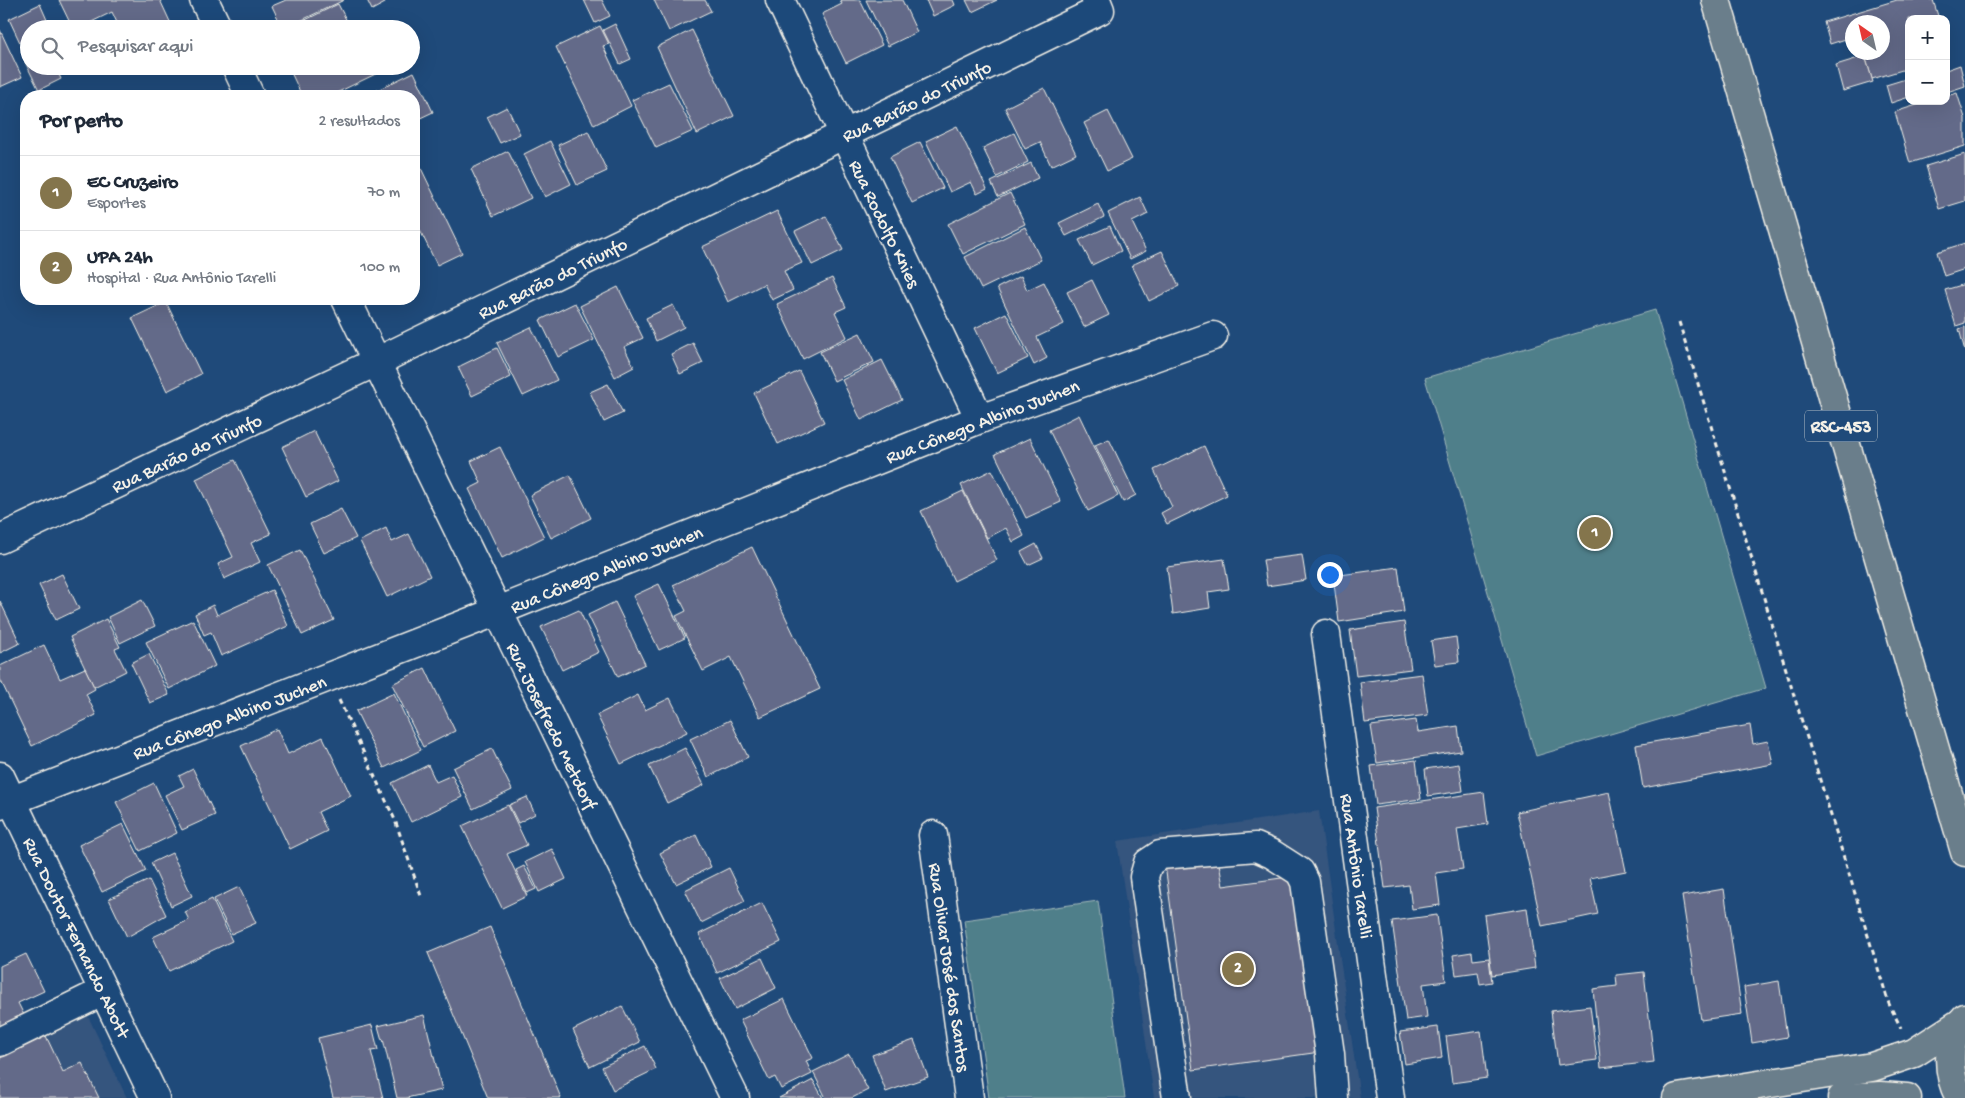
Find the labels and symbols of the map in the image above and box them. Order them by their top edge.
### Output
north arrow [1845,15,1890,60]
street label: Rua Barão do Triunfo [839,57,996,149]
street label: Rua Rodolfo Knies [842,157,924,293]
street label: Rua Barão do Triunfo [475,234,632,326]
street label: Rua Cônego Albino Juchen [883,376,1083,471]
street label: Rua Barão do Triunfo [109,410,266,500]
road number: RSC-453 [1805,411,1877,442]
pin: 1 [1579,514,1611,552]
street label: Rua Cônego Albino Juchen [508,522,707,620]
your location [1317,562,1343,588]
street label: Rua Josefredo Metdorf [499,639,601,816]
street label: Rua Cônego Albino Juchen [130,672,330,767]
street label: Rua Antônio Tarelli [1333,793,1376,940]
street label: Rua Doutor Fernando Abott [16,834,135,1045]
street label: Rua Olivar José dos Santos [921,862,974,1074]
pin: 2 [1222,950,1254,988]

